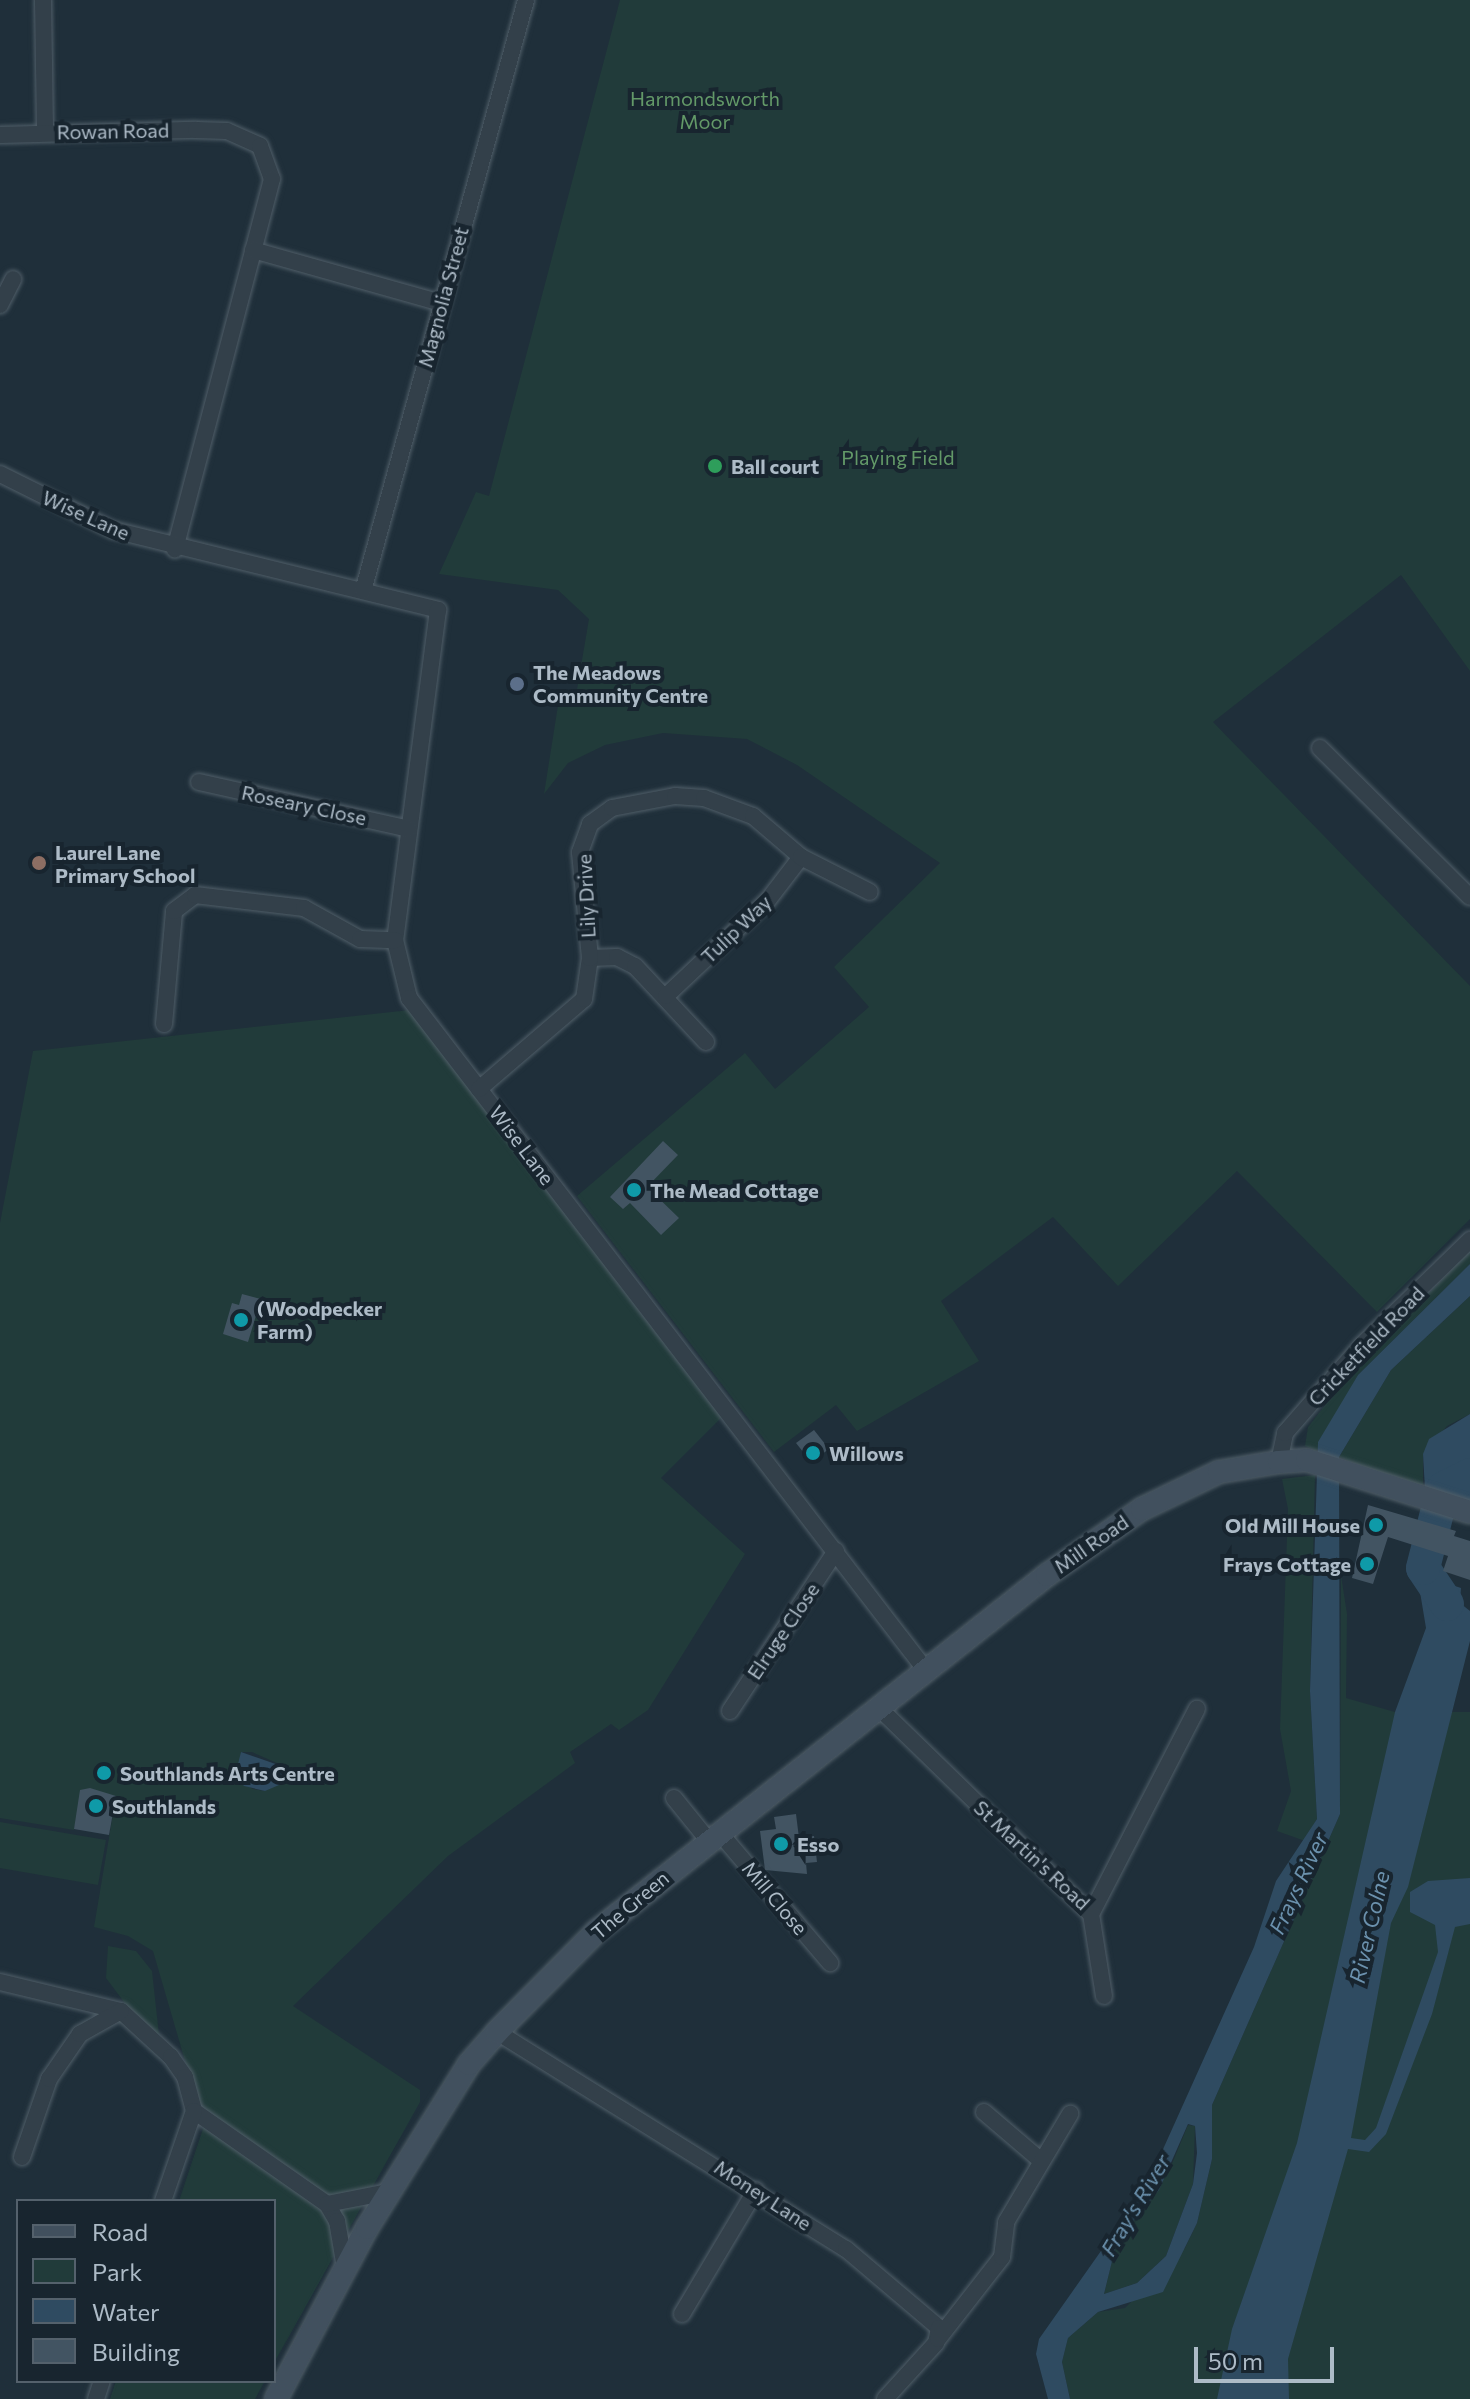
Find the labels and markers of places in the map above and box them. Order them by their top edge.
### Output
place label: Ball court [731,454,819,478]
marker: Ball court [706,457,724,475]
place label: The Meadows Community Centre [533,660,708,707]
marker: The Meadows Community Centre [508,675,526,693]
place label: Laurel Lane Primary School [55,840,195,887]
marker: Laurel Lane Primary School [30,854,48,872]
place label: The Mead Cottage [650,1178,819,1202]
marker: The Mead Cottage [625,1181,643,1199]
place label: (Woodpecker Farm) [257,1296,382,1343]
marker: (Woodpecker Farm) [232,1311,250,1329]
place label: Willows [829,1441,904,1465]
marker: Willows [804,1444,822,1462]
place label: Old Mill House [1225,1513,1360,1537]
marker: Old Mill House [1367,1516,1385,1534]
place label: Frays Cottage [1223,1552,1351,1576]
marker: Frays Cottage [1358,1555,1376,1573]
place label: Southlands Arts Centre [120,1761,335,1785]
marker: Southlands Arts Centre [95,1764,113,1782]
place label: Southlands [112,1794,216,1818]
marker: Southlands [87,1797,105,1815]
place label: Esso [797,1832,839,1856]
marker: Esso [772,1835,790,1853]

